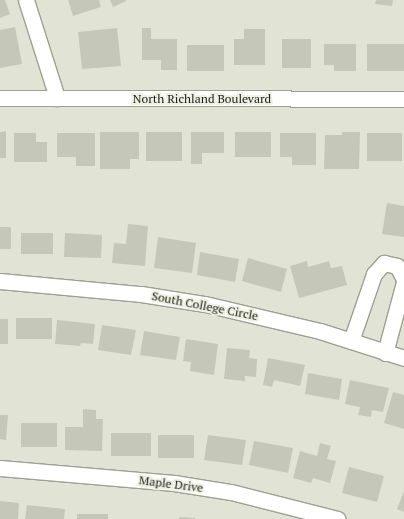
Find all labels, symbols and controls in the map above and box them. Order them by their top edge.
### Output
street label: North Richland Boulevard [133,92,271,106]
street label: South College Circle [151,289,259,323]
street label: Maple Drive [138,473,204,495]

